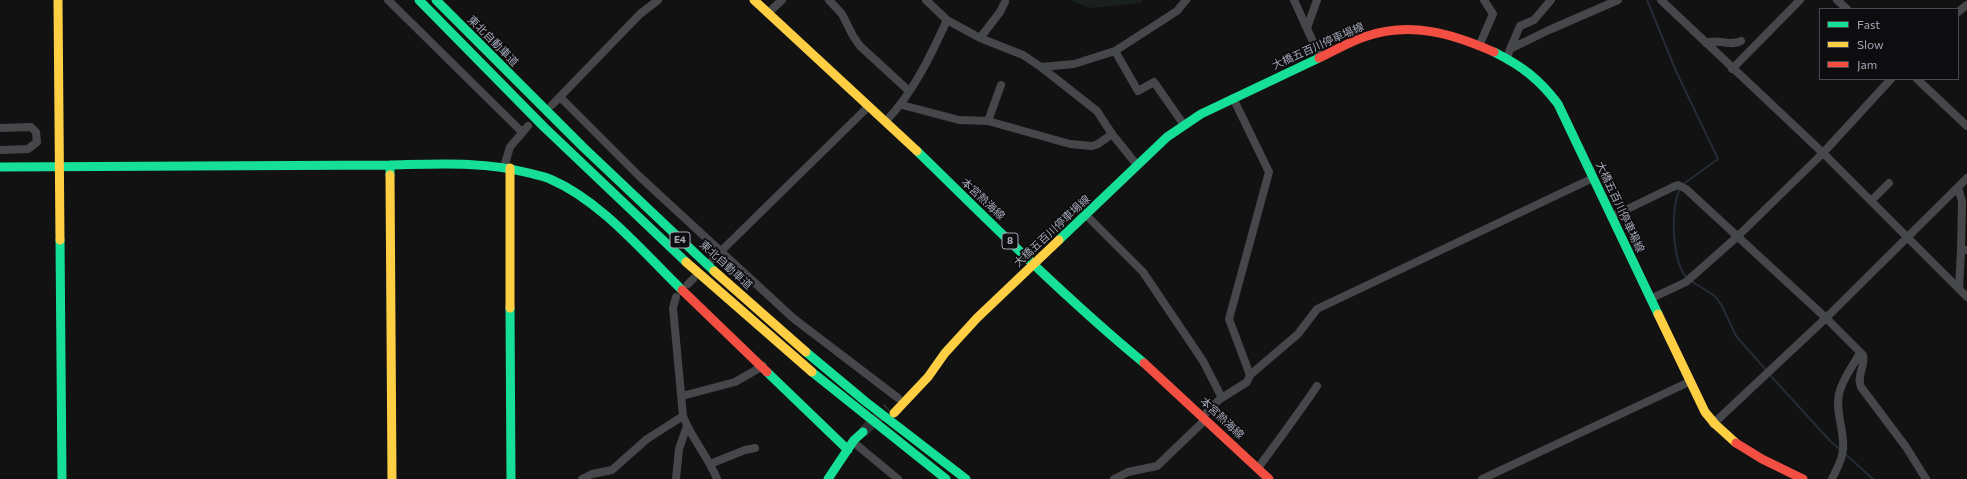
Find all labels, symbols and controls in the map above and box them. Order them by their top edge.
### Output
legend [1819,8,1959,80]
street label: 東北自動車道 [465,13,521,69]
text: Fast [1857,17,1880,31]
street label: 大橋五百川停車場線 [1270,20,1366,72]
text: Slow [1857,37,1884,51]
text: Jam [1857,57,1877,71]
street label: 大橋五百川停車場線 [1593,159,1647,255]
street label: 本宮熱海線 [958,175,1008,223]
street label: 大橋五百川停車場線 [1011,192,1093,270]
road number: E4 [670,232,690,248]
road number: 8 [1002,233,1018,249]
street label: 東北自動車道 [697,238,755,292]
street label: 本宮熱海線 [1197,394,1247,442]

